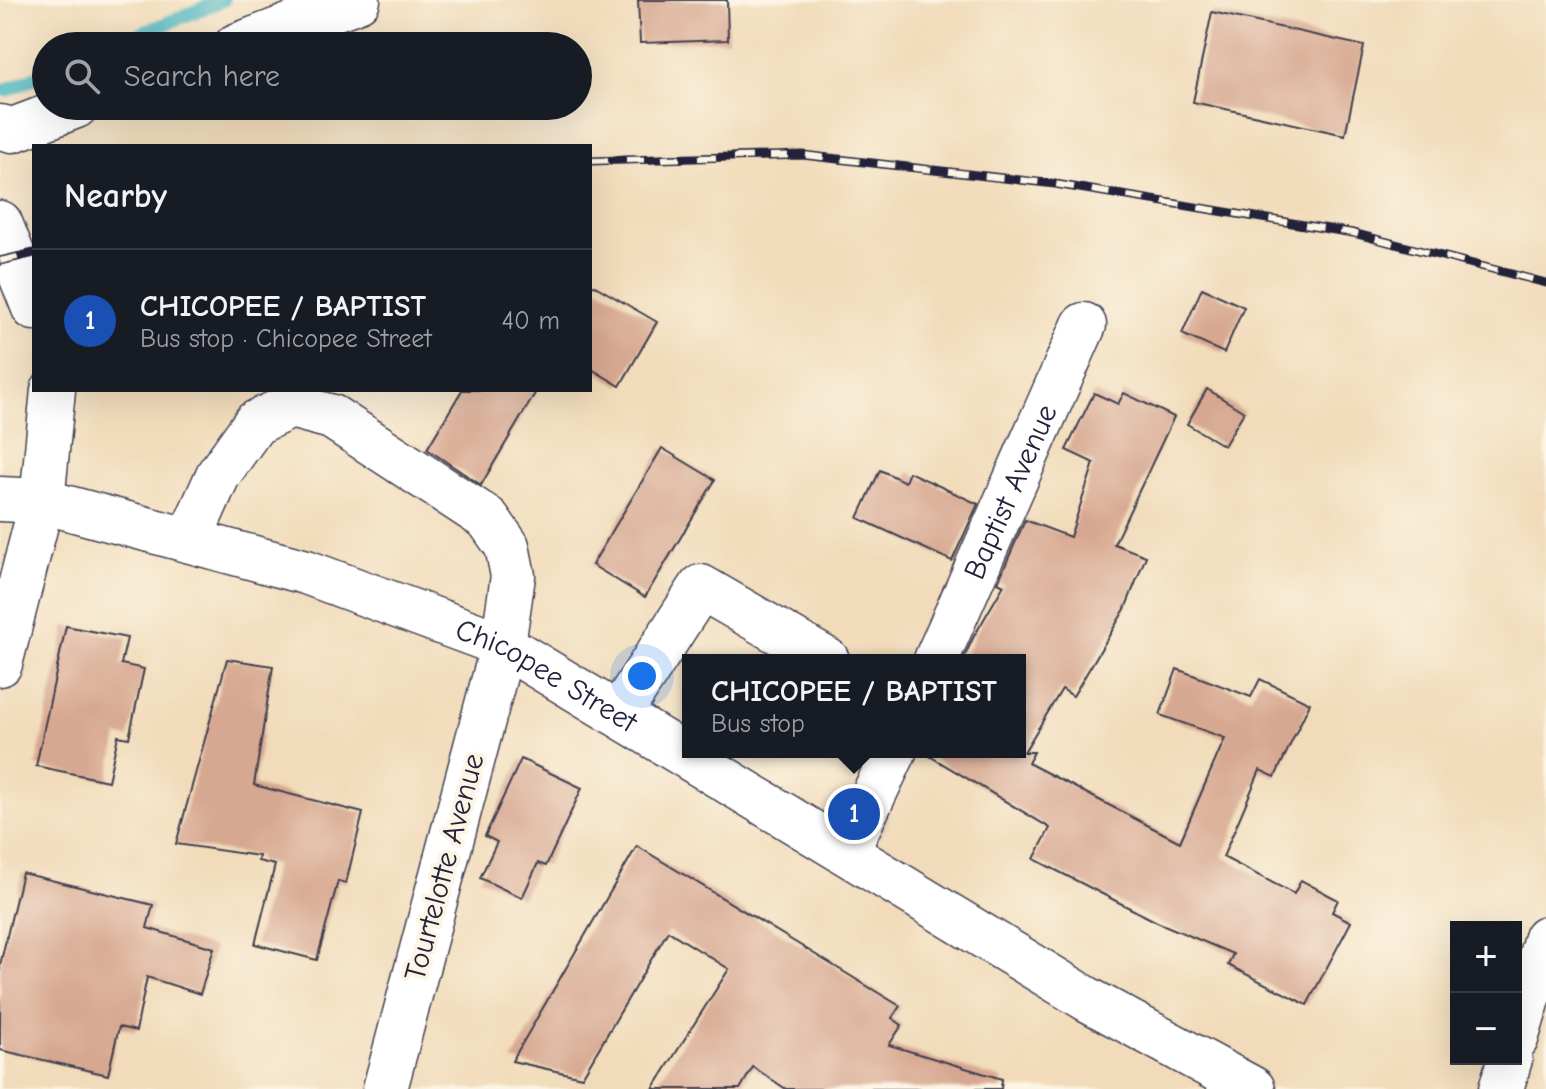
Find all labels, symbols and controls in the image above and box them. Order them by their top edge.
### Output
search box [32,32,592,120]
icon: search [60,54,104,98]
text: Search here [124,59,280,94]
text: Nearby [64,176,167,216]
text: CHICOPEE / BAPTIST [140,289,426,324]
text: 1 [85,306,95,336]
text: 40 m [501,306,560,336]
text: Bus stop · Chicopee Street [140,324,432,354]
street label: Baptist Avenue [957,399,1065,585]
street label: Chicopee Street [451,612,645,741]
popup [682,654,1026,758]
your location [622,656,662,696]
text: CHICOPEE / BAPTIST [711,674,997,709]
text: Bus stop [711,709,805,739]
street label: Tourtelotte Avenue [397,750,492,984]
pin: 1 [828,784,880,844]
map controls [1450,921,1522,1065]
button: + [1450,921,1522,993]
button: − [1450,993,1522,1065]

